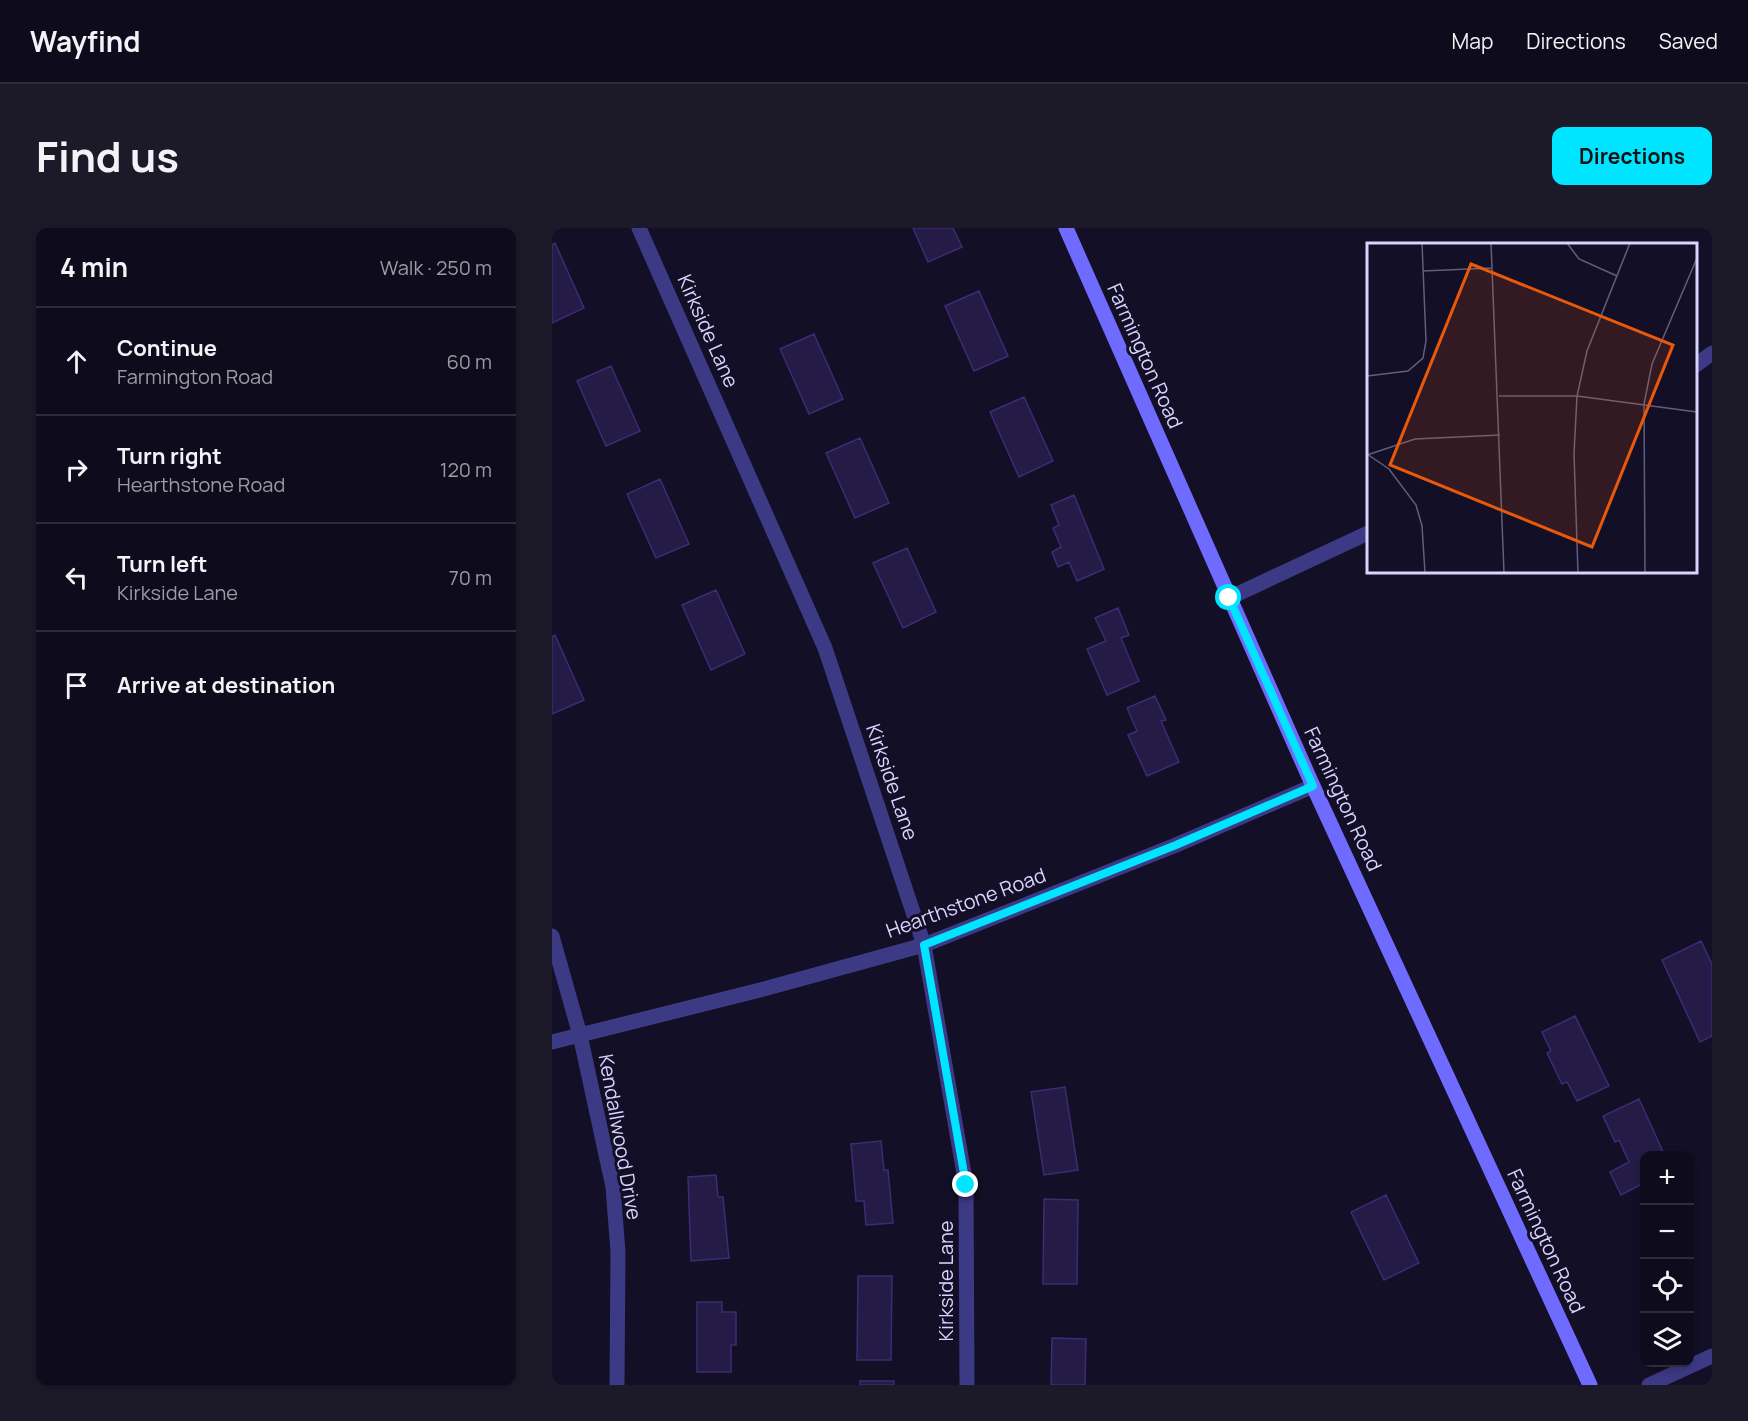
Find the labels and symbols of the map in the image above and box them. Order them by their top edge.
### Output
inset map [1367,243,1697,573]
street label: Kirkside Lane [672,270,745,392]
street label: Farmington Road [1101,279,1190,433]
route start [1215,584,1241,610]
street label: Kirkside Lane [860,720,925,843]
street label: Farmington Road [1298,722,1389,875]
street label: Hearthstone Road [882,861,1049,944]
street label: Kendallwood Drive [593,1052,648,1222]
street label: Farmington Road [1501,1164,1592,1317]
route end [952,1171,978,1197]
street label: Kirkside Lane [932,1220,959,1342]

